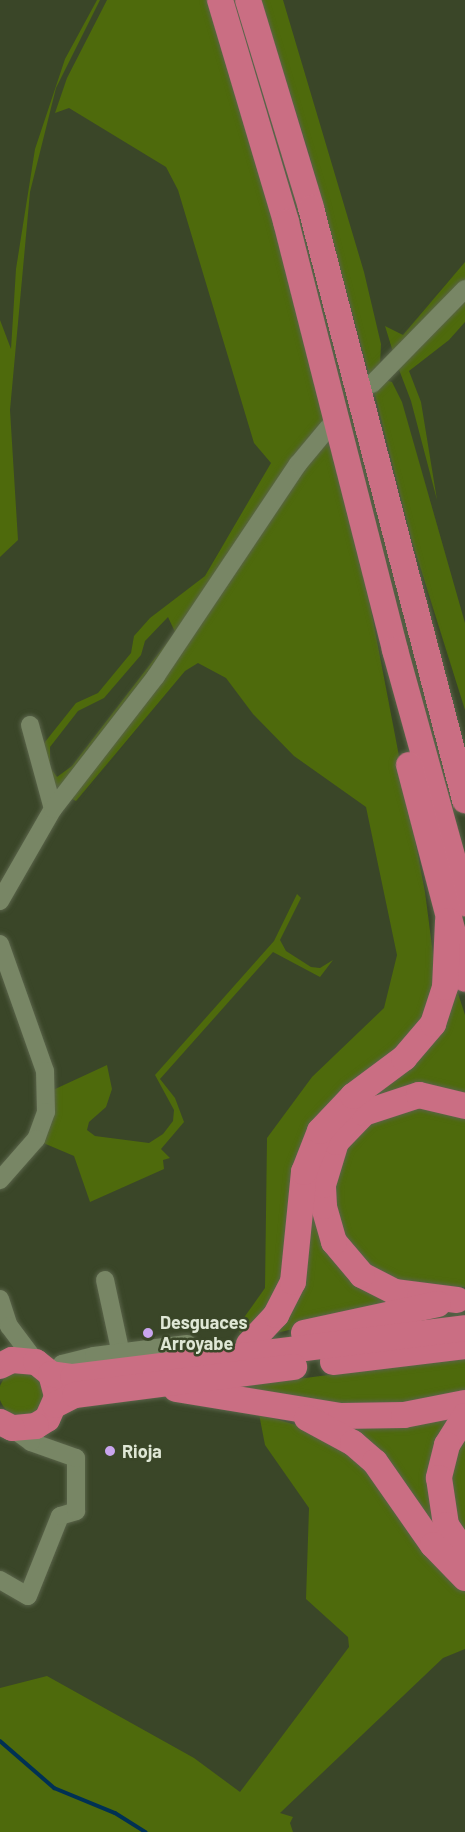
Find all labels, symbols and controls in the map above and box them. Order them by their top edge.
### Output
place label: Desguaces Arroyabe [160,1312,247,1354]
marker: Desguaces Arroyabe [141,1326,155,1340]
place label: Rioja [122,1440,162,1462]
marker: Rioja [103,1444,117,1458]

